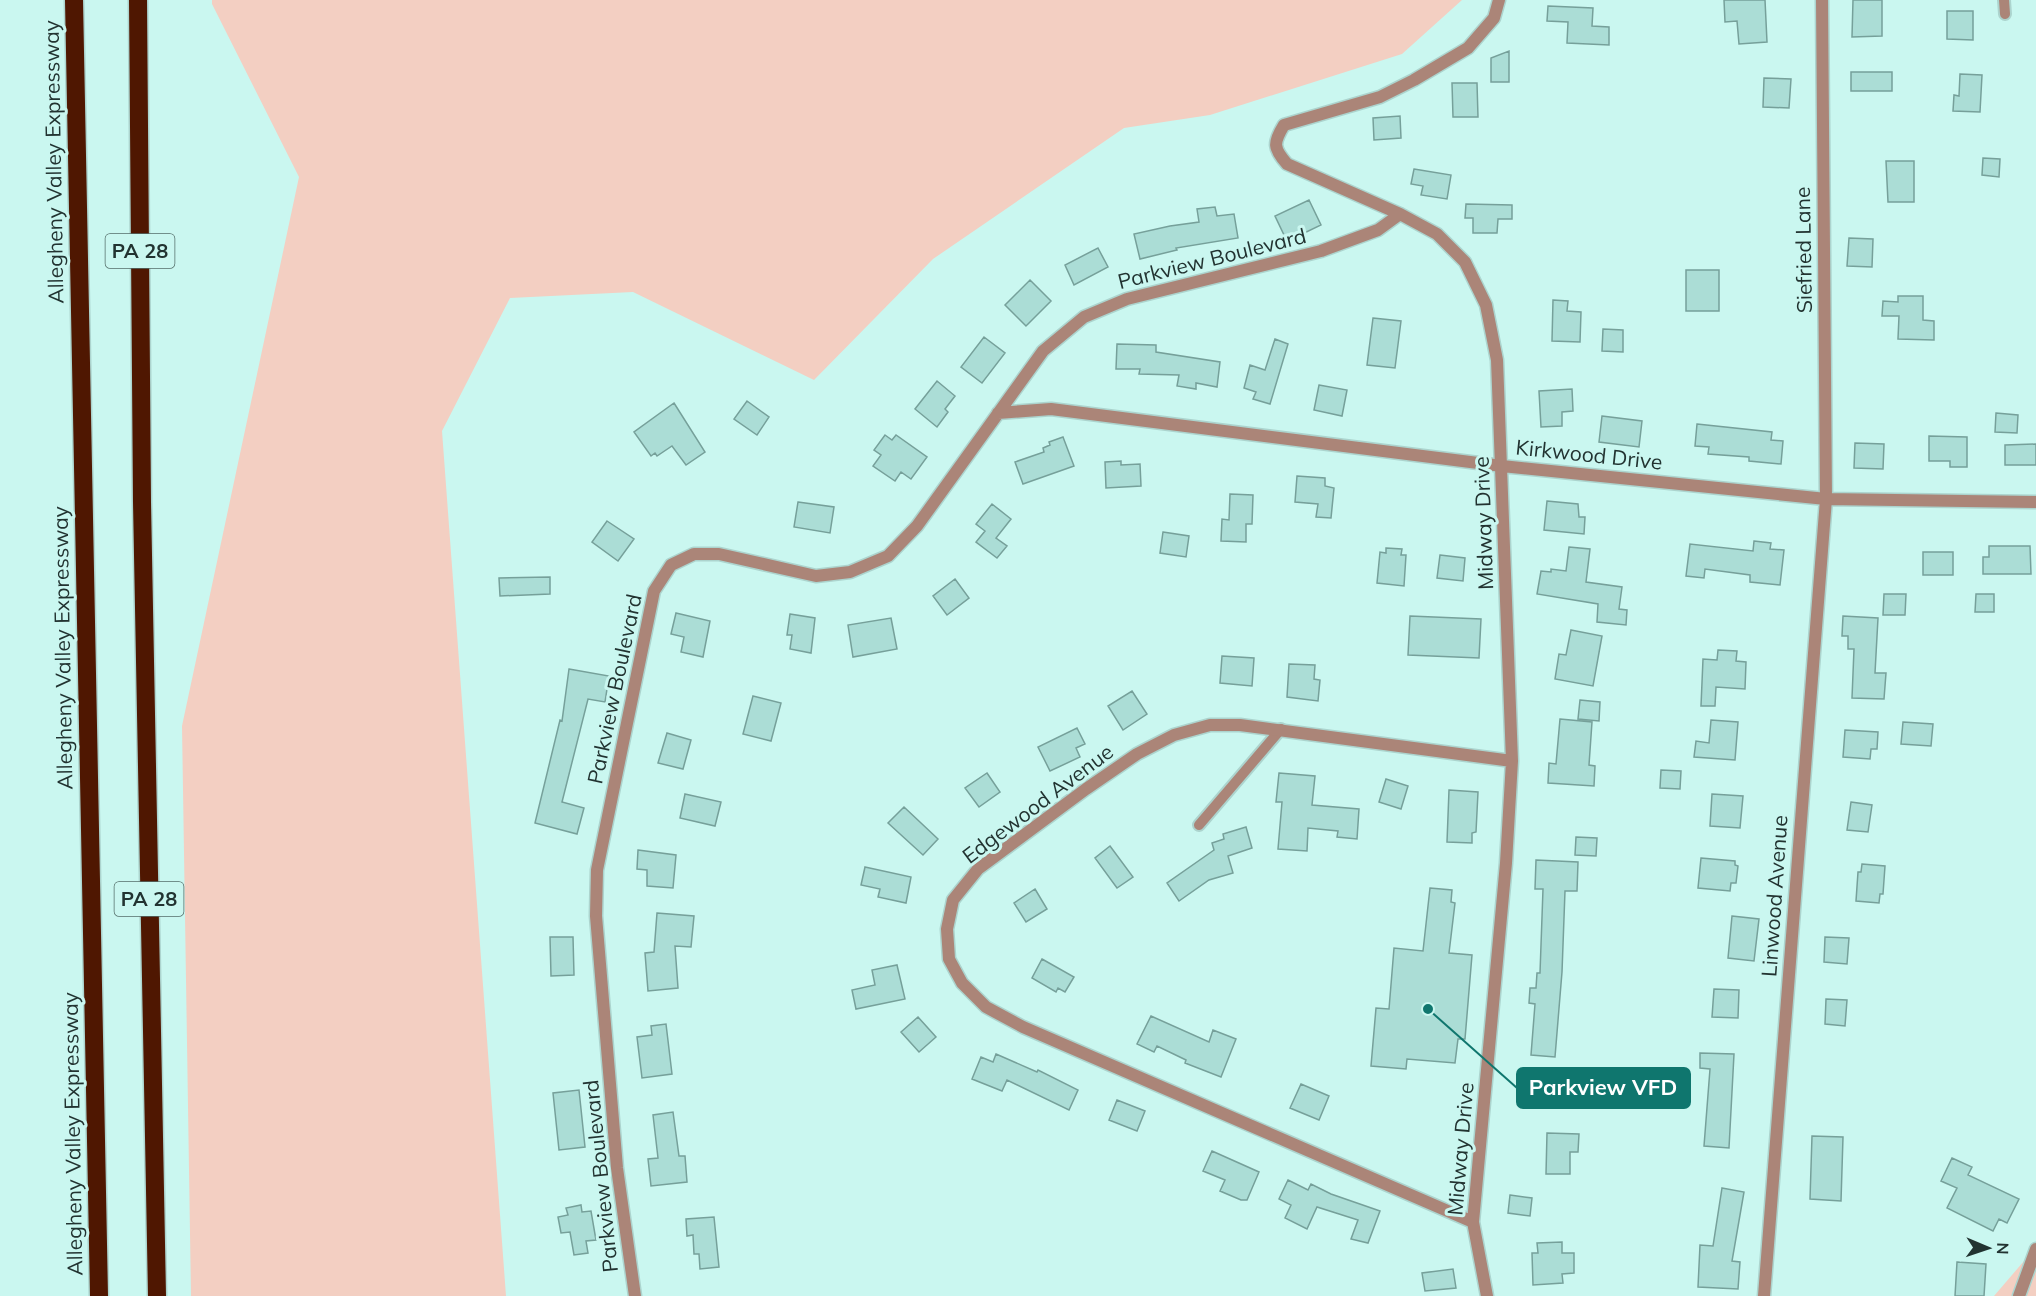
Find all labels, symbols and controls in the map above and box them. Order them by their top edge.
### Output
street label: Allegheny Valley Expressway [38,20,68,304]
street label: Siefried Lane [1789,187,1817,313]
street label: Parkview Boulevard [1115,222,1309,294]
road number: PA 28 [106,234,174,268]
street label: Kirkwood Drive [1515,433,1664,475]
street label: Midway Drive [1468,456,1498,590]
street label: Allegheny Valley Expressway [47,506,77,790]
street label: Parkview Boulevard [581,592,647,786]
street label: Edgewood Avenue [957,738,1118,868]
street label: Linwood Avenue [1755,814,1793,978]
road number: PA 28 [114,882,184,916]
street label: Allegheny Valley Expressway [57,992,87,1276]
callout: Parkview VFD [1517,1068,1690,1108]
text: Parkview VFD [1529,1073,1677,1101]
street label: Parkview Boulevard [577,1079,623,1274]
street label: Midway Drive [1441,1081,1479,1217]
north arrow [1958,1218,2018,1278]
text: N [1993,1242,2013,1255]

